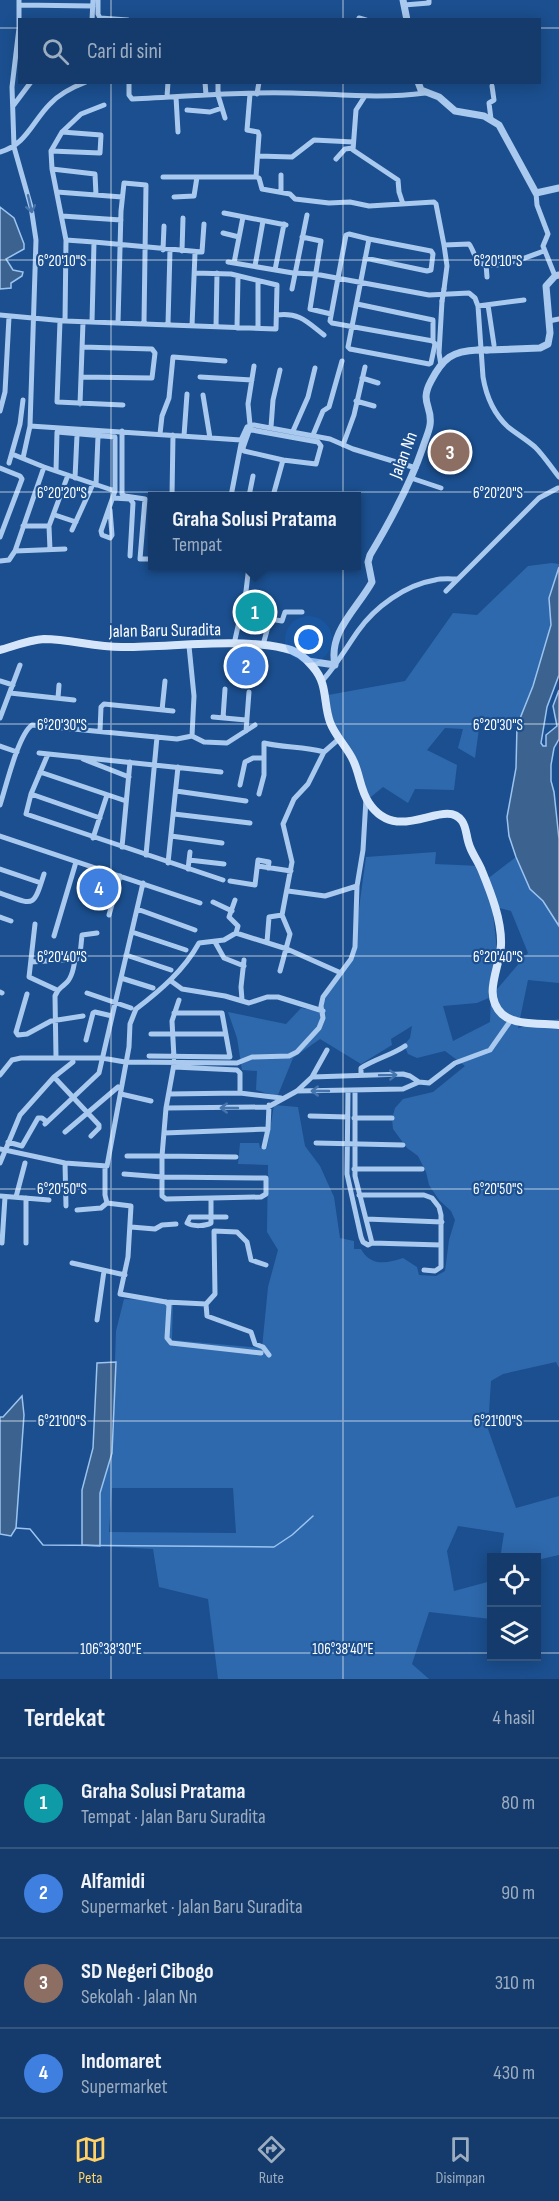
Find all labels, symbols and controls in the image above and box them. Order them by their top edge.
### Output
search box [18,18,541,84]
icon: search [39,35,72,68]
text: Cari di sini [87,38,162,65]
one-way arrow [24,194,36,213]
text: 6°20'10"S [37,252,87,271]
text: 6°20'10"S [473,252,523,271]
street label: Jalan Nn [385,429,422,482]
pin: 3 [430,430,470,474]
text: 6°20'20"S [37,484,87,503]
text: 6°20'20"S [473,484,523,503]
popup [148,492,361,570]
text: Graha Solusi Pratama [172,506,337,533]
text: Tempat [172,533,222,557]
pin: 1 [236,590,274,634]
street label: Jalan Baru Suradita [108,619,221,642]
your location [294,625,323,654]
pin: 2 [226,644,266,688]
text: 6°20'30"S [37,716,87,735]
text: 6°20'30"S [473,716,523,735]
pin: 4 [80,866,118,910]
text: 6°20'40"S [37,948,87,967]
text: 6°20'40"S [473,948,523,967]
one-way arrow [377,1069,397,1080]
one-way arrow [310,1085,330,1097]
one-way arrow [219,1102,239,1114]
text: 6°20'50"S [37,1180,87,1199]
text: 6°20'50"S [473,1180,523,1199]
text: 6°21'00"S [38,1412,86,1431]
text: 6°21'00"S [474,1412,522,1431]
map controls [487,1553,541,1661]
button: locate [487,1553,541,1607]
button: layers [487,1607,541,1661]
text: 106°38'30"E [80,1640,142,1659]
text: 106°38'40"E [312,1640,374,1659]
text: Terdekat [24,1703,105,1734]
text: 4 hasil [493,1706,535,1730]
text: Graha Solusi Pratama [81,1778,245,1805]
text: 1 [40,1791,47,1815]
text: 80 m [501,1791,535,1815]
text: Tempat · Jalan Baru Suradita [81,1805,266,1829]
text: Alfamidi [81,1868,145,1895]
text: 2 [39,1881,48,1905]
text: 90 m [501,1881,535,1905]
text: Supermarket · Jalan Baru Suradita [81,1895,303,1919]
text: SD Negeri Cibogo [81,1958,214,1985]
text: 3 [39,1971,48,1995]
text: 310 m [495,1971,535,1995]
text: Sekolah · Jalan Nn [81,1985,197,2009]
text: Indomaret [81,2048,162,2075]
text: 4 [39,2061,48,2085]
text: 430 m [493,2061,535,2085]
text: Supermarket [81,2075,168,2099]
tab: Peta [74,2133,107,2188]
tab: Rute [255,2133,288,2188]
tab: Disimpan [436,2133,485,2188]

